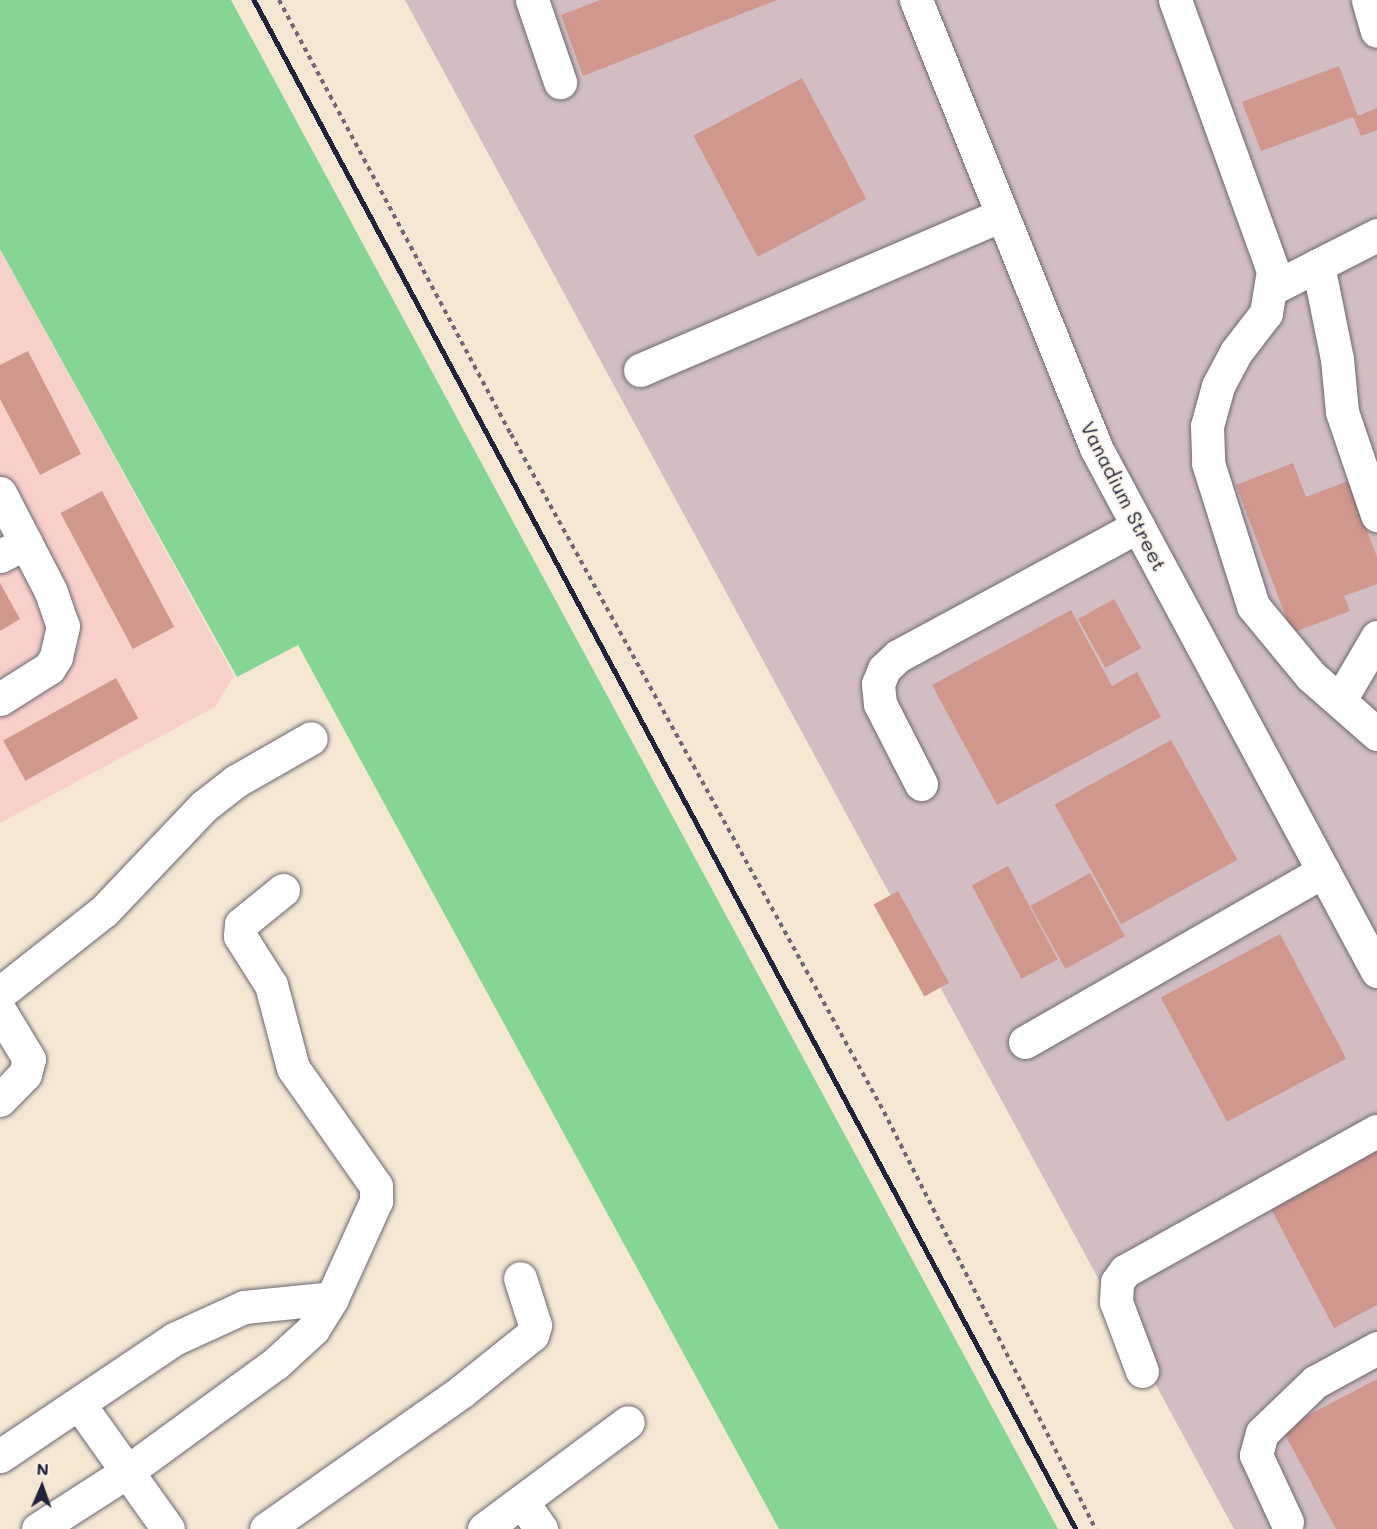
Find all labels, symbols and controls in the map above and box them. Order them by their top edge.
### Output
street label: Vanadium Street [1076,417,1172,575]
north arrow [12,1457,72,1517]
text: N [36,1458,49,1479]

